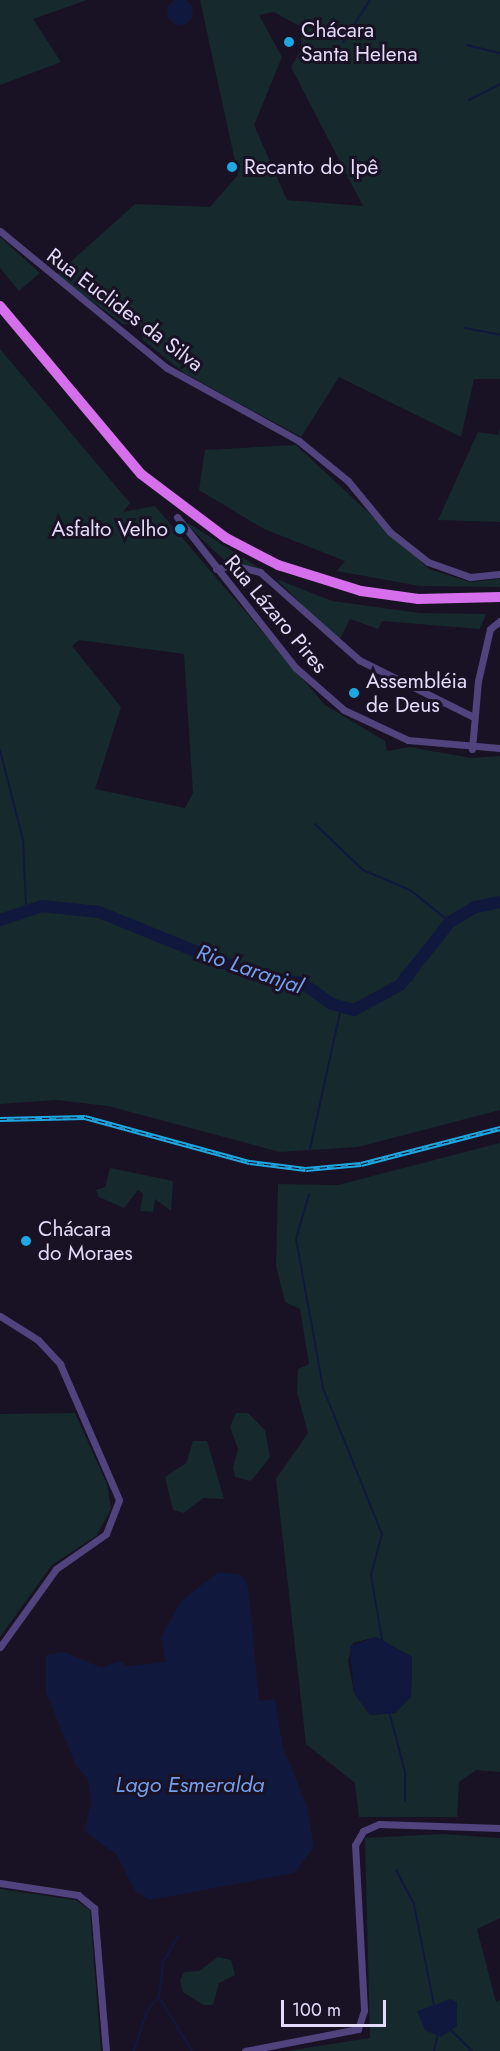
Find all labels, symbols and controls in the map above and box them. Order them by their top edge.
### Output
place label: Chácara Santa Helena [301,17,418,67]
marker: Chácara Santa Helena [282,35,296,49]
place label: Recanto do Ipê [244,154,378,180]
marker: Recanto do Ipê [225,160,239,174]
street label: Rua Euclides da Silva [42,243,208,377]
place label: Asfalto Velho [52,516,168,542]
marker: Asfalto Velho [173,522,187,536]
street label: Rua Lázaro Pires [219,550,333,678]
place label: Assembléia de Deus [366,668,467,718]
marker: Assembléia de Deus [347,686,361,700]
water label: Rio Laranjal [193,939,307,999]
place label: Chácara do Moraes [38,1216,133,1266]
marker: Chácara do Moraes [19,1234,33,1248]
water label: Lago Esmeralda [116,1772,264,1798]
scale bar [284,1988,389,2026]
text: 100 m [292,1997,341,2023]

